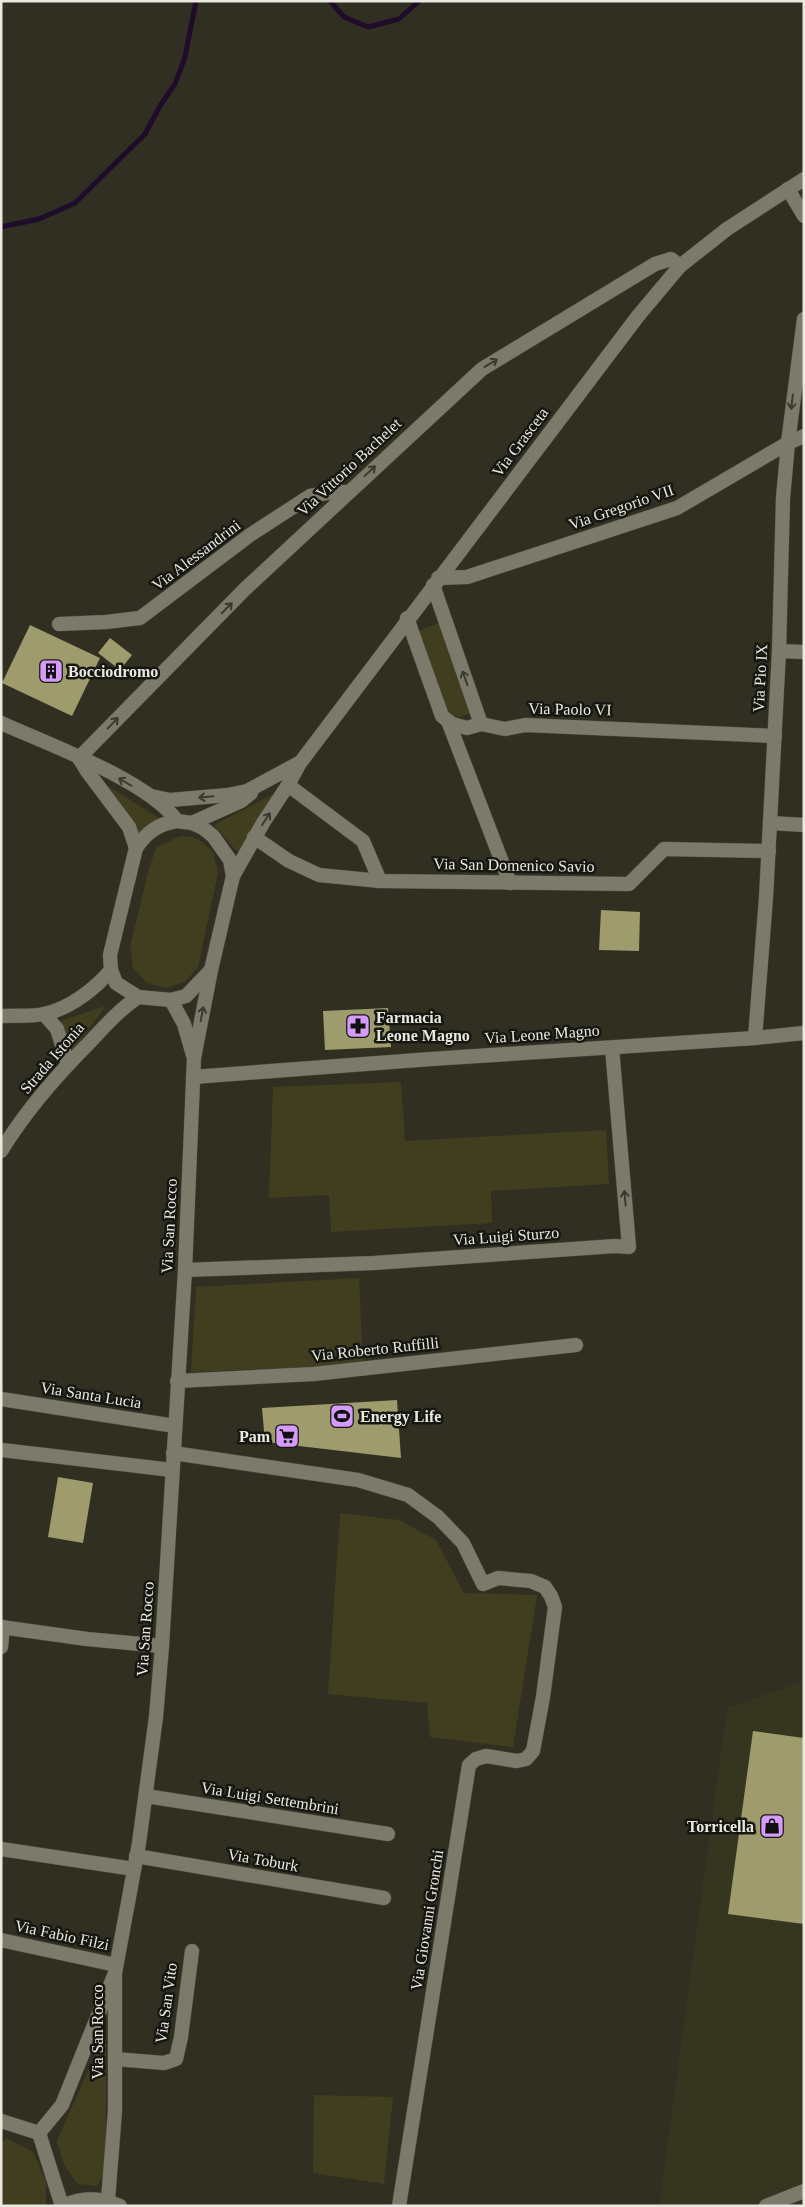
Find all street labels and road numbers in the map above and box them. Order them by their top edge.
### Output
street label: Via Grasceta [489,404,551,480]
street label: Via Vittorio Bachelet [294,414,405,519]
street label: Via Gregorio VII [566,481,676,534]
street label: Via Alessandrini [149,516,244,594]
street label: Via Pio IX [750,643,770,713]
street label: Via Paolo VI [528,700,612,718]
street label: Via San Domenico Savio [433,855,595,875]
street label: Strada Istonia [17,1019,87,1097]
street label: Via Leone Magno [484,1021,600,1048]
street label: Via San Rocco [158,1178,180,1274]
street label: Via Luigi Sturzo [452,1224,560,1249]
street label: Via Roberto Ruffilli [310,1334,440,1364]
street label: Via Santa Lucia [39,1379,143,1411]
street label: Via San Rocco [133,1581,157,1677]
street label: Via Luigi Settembrini [200,1779,341,1818]
street label: Via Toburk [226,1845,300,1875]
street label: Via Giovanni Gronchi [407,1848,447,1992]
street label: Via Fabio Filzi [13,1917,111,1953]
street label: Via San Vito [152,1962,180,2044]
street label: Via San Rocco [89,1984,106,2080]

